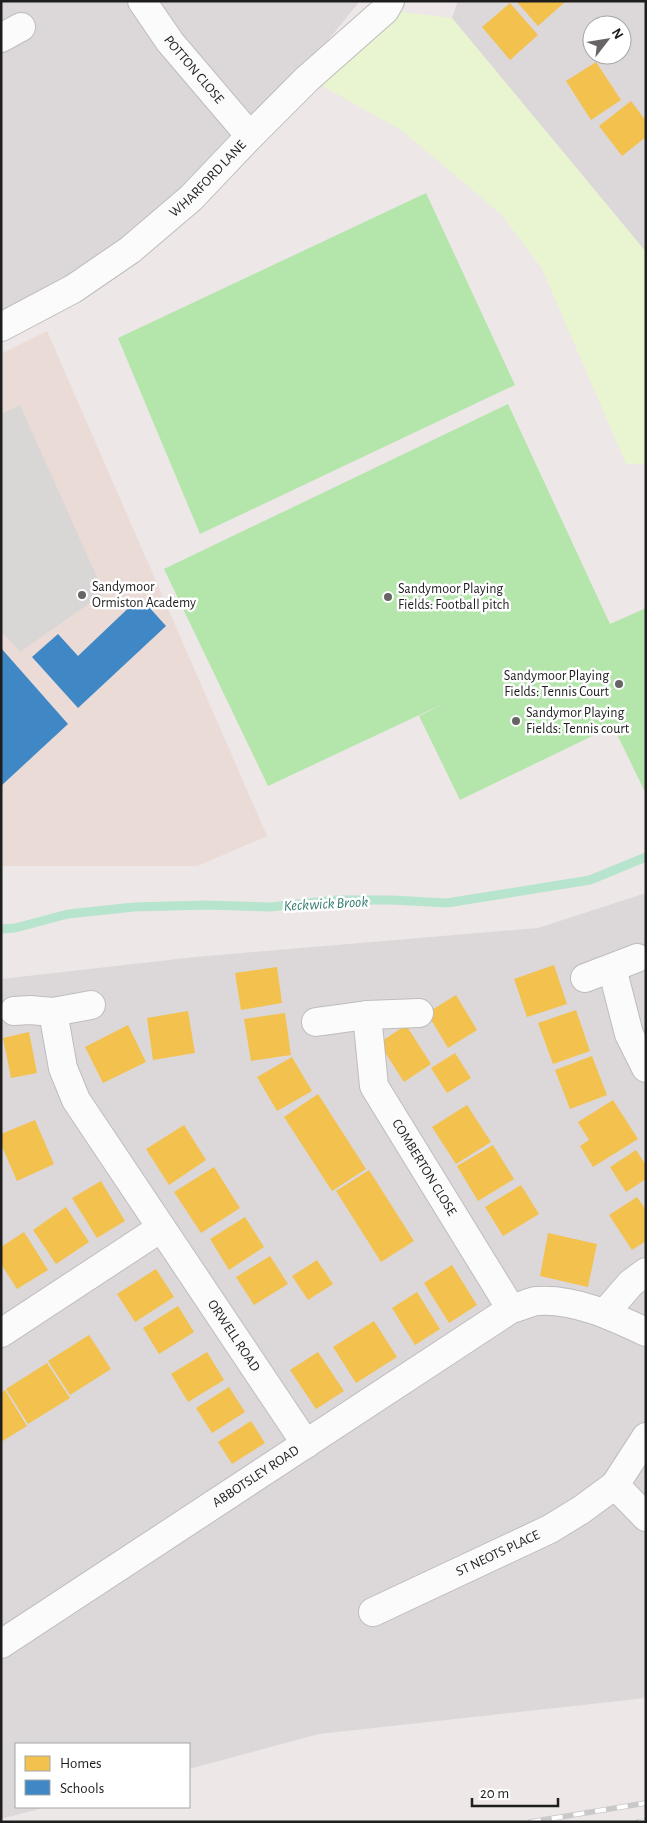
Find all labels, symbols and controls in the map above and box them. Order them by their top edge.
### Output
north arrow [582,15,632,65]
text: N [609,26,626,42]
street label: POTTON CLOSE [161,33,226,107]
street label: WHARFORD LANE [167,138,249,220]
place label: Sandymoor Ormiston Academy [92,580,196,610]
place label: Sandymoor Playing Fields: Football pitch [398,582,509,612]
marker: Sandymoor Ormiston Academy [76,589,88,601]
marker: Sandymoor Playing Fields: Football pitch [382,591,394,603]
place label: Sandymoor Playing Fields: Tennis Court [504,669,610,699]
marker: Sandymoor Playing Fields: Tennis Court [613,678,625,690]
place label: Sandymor Playing Fields: Tennis court [526,706,630,736]
marker: Sandymor Playing Fields: Tennis court [510,715,522,727]
water label: Keckwick Brook [283,894,369,914]
street label: COMBERTON CLOSE [389,1117,459,1219]
street label: ORWELL ROAD [205,1297,263,1374]
street label: ABBOTSLEY ROAD [210,1443,302,1510]
street label: ST NEOTS PLACE [454,1528,542,1579]
legend [15,1743,190,1808]
text: Homes [60,1756,102,1771]
scale bar [472,1776,558,1808]
text: Schools [60,1781,104,1796]
text: 20 m [480,1786,509,1801]

